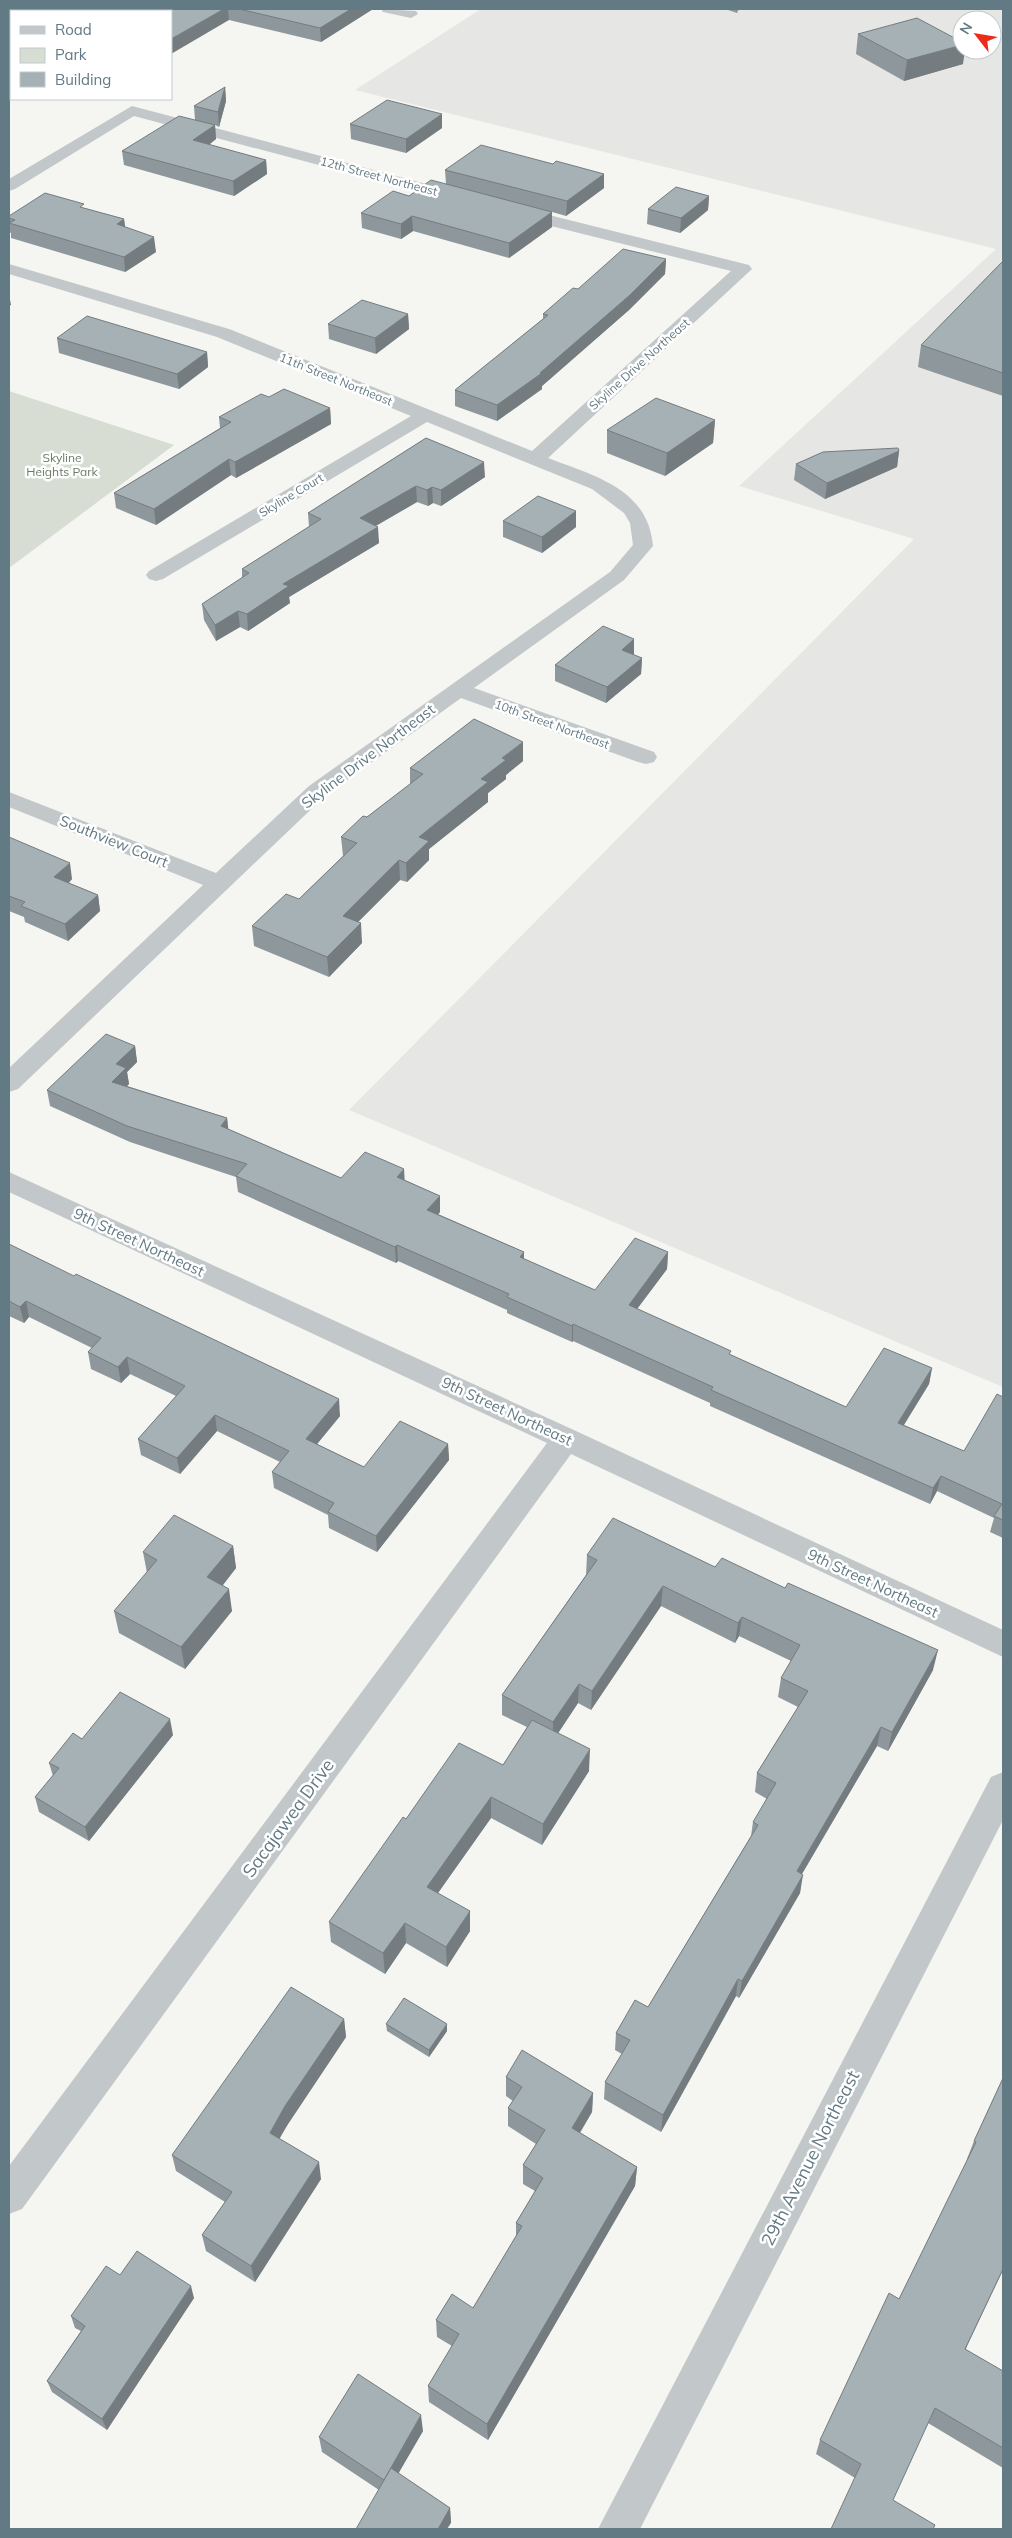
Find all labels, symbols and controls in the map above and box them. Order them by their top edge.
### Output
legend [10,10,172,100]
north arrow [952,10,1002,60]
text: N [955,19,976,37]
text: Road [55,20,92,39]
text: Park [55,45,87,64]
text: Building [55,70,111,89]
street label: 12th Street Northeast [319,153,439,199]
street label: Skyline Drive Northeast [586,315,692,413]
street label: 11th Street Northeast [277,349,395,409]
park label: Skyline Heights Park [26,450,99,479]
street label: Skyline Court [256,470,326,520]
street label: 10th Street Northeast [493,696,611,752]
street label: Skyline Drive Northeast [297,700,439,812]
street label: Southview Court [57,811,171,871]
street label: 9th Street Northeast [71,1203,207,1281]
street label: 9th Street Northeast [439,1372,575,1450]
street label: 9th Street Northeast [805,1544,941,1622]
street label: Sacajawea Drive [237,1754,339,1882]
street label: 29th Avenue Northeast [756,2066,864,2250]

